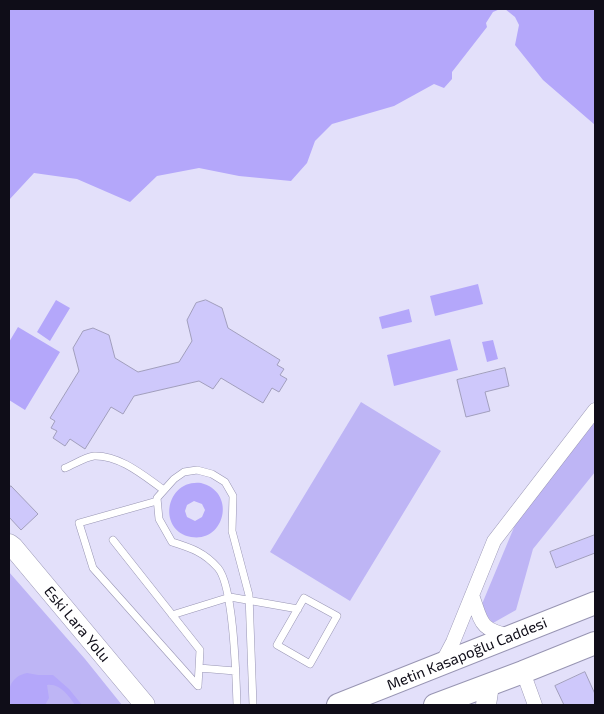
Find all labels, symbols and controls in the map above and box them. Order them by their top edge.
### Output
street label: Eski Lara Yolu [40,582,114,666]
street label: Metin Kasapoğlu Caddesi [384,614,550,694]

